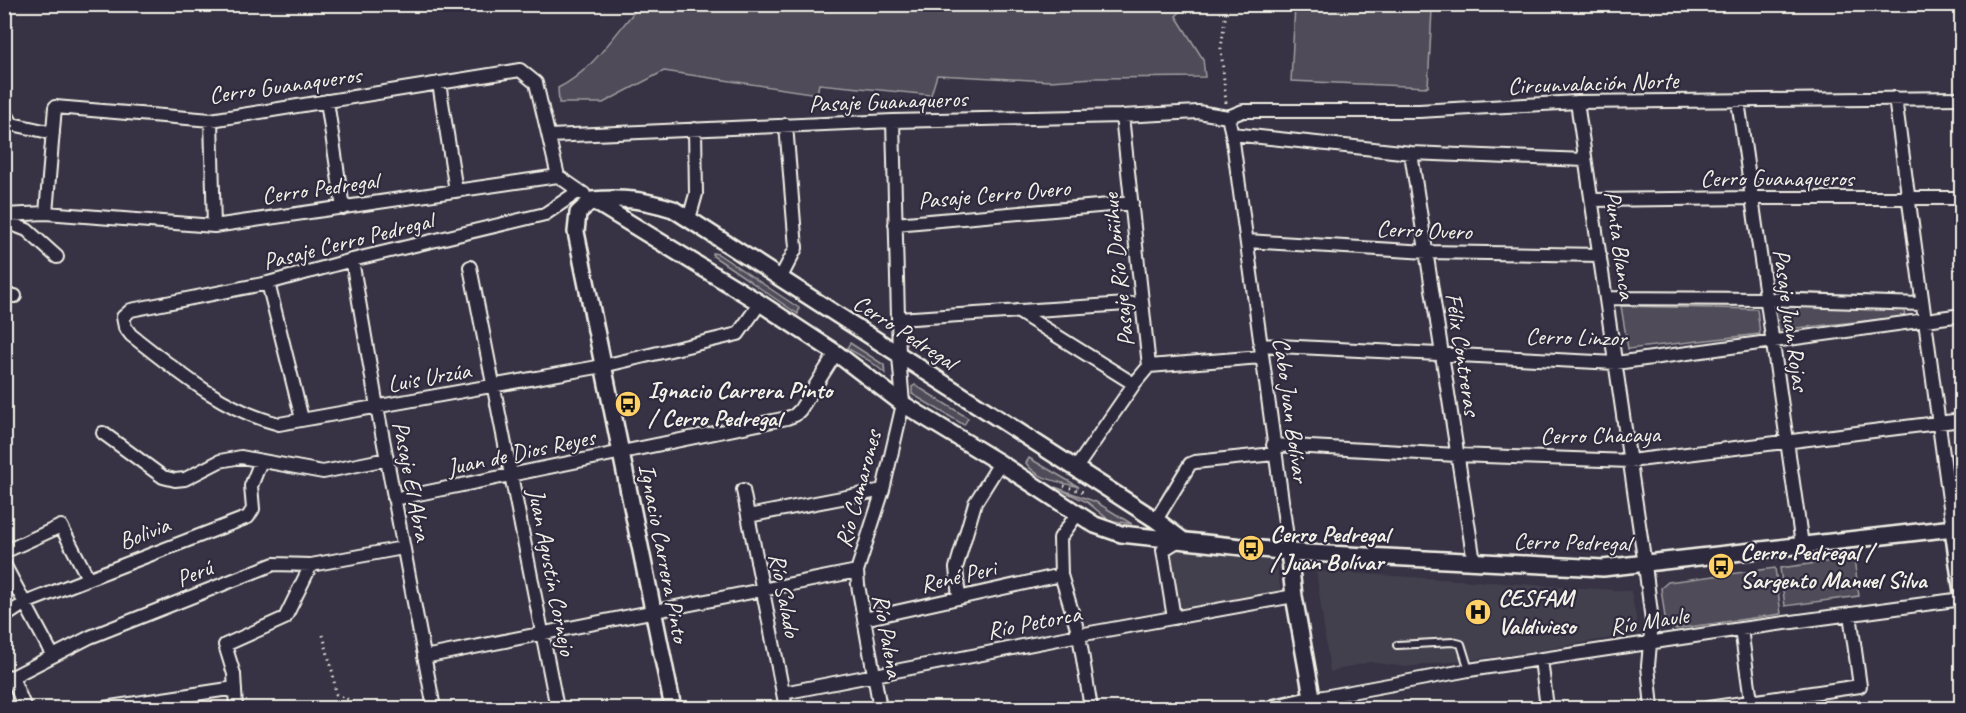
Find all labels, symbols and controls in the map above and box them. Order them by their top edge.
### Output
street label: Cerro Guanaqueros [207,59,365,111]
street label: Circunvalación Norte [1507,65,1681,101]
street label: Pasaje Guanaqueros [808,83,970,119]
street label: Cerro Guanaqueros [1700,163,1856,193]
street label: Cerro Pedregal [260,164,384,211]
street label: Pasaje Cerro Overo [917,172,1073,216]
street label: Punta Blanca [1598,189,1643,303]
street label: Pasaje Río Doñihue [1095,190,1141,348]
street label: Pasaje Cerro Pedregal [260,204,440,277]
street label: Cerro Overo [1376,213,1474,247]
street label: Pasaje Juan Rojas [1766,247,1816,395]
street label: Cerro Pedregal [848,287,966,379]
street label: Félix Contreras [1439,291,1488,420]
street label: Cerro Linzor [1525,321,1629,353]
street label: Cabo Juan Bolívar [1266,336,1316,487]
street label: Luis Urzúa [385,355,474,399]
place label: Ignacio Carrera Pinto / Cerro Pedregal [648,375,834,433]
bus stop icon: Ignacio Carrera Pinto / Cerro Pedregal [613,389,643,419]
street label: Pasaje El Abra [386,419,439,545]
street label: Cerro Chacaya [1540,419,1662,451]
street label: Juan de Dios Reyes [443,421,599,483]
street label: Río Camarones [828,425,889,551]
street label: Ignacio Carrera Pinto [632,461,696,647]
street label: Juan Agustín Cornejo [521,485,583,659]
street label: Bolivia [114,509,175,556]
place label: Cerro Pedregal / Juan Bolívar [1270,519,1394,577]
street label: Cerro Pedregal [1513,526,1635,558]
bus stop icon: Cerro Pedregal / Juan Bolívar [1236,533,1266,563]
place label: Cerro Pedregal / Sargento Manuel Silva [1740,537,1929,595]
street label: Río Salado [762,551,808,641]
bus stop icon: Cerro Pedregal / Sargento Manuel Silva [1706,551,1736,581]
street label: Perú [172,552,218,594]
street label: René Peri [917,552,1001,599]
place label: CESFAM Valdivieso [1498,583,1578,641]
street label: Río Palena [866,592,910,682]
hospital icon: CESFAM Valdivieso [1463,597,1493,627]
street label: Río Petorca [984,598,1085,646]
street label: Río Maule [1607,600,1693,642]

